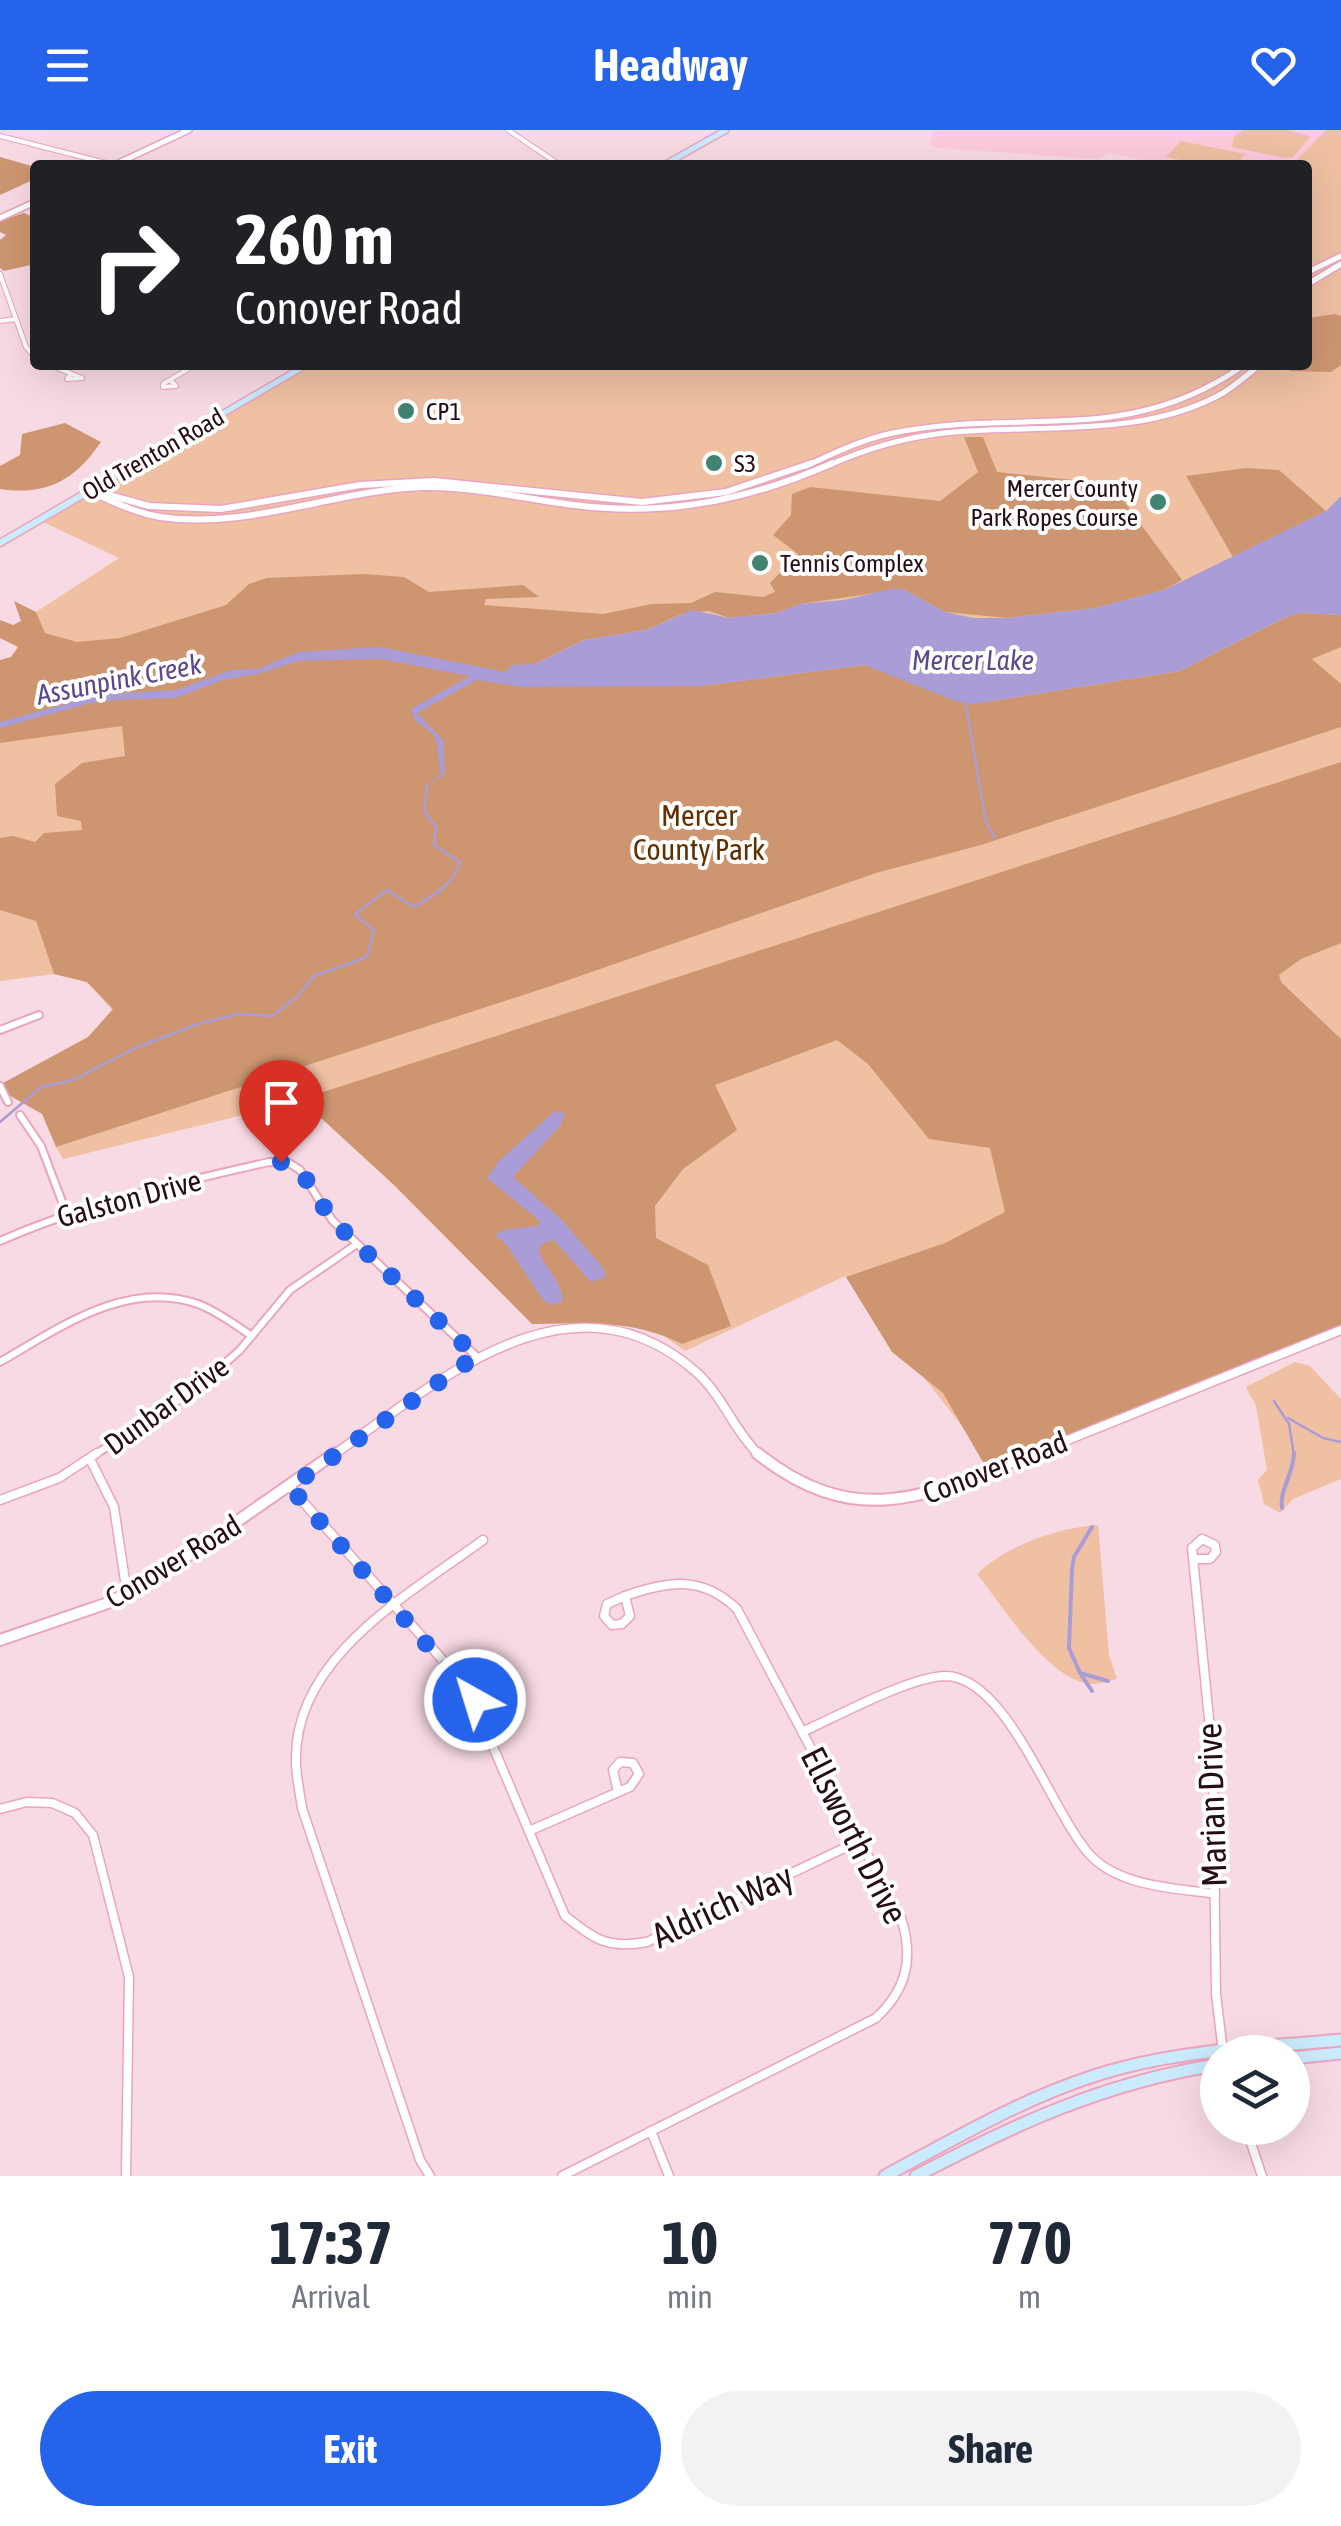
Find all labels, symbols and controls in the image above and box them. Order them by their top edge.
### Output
icon: menu [40,38,95,93]
icon: heart [1246,38,1301,93]
text: Headway [593,39,748,91]
text: 260 m [235,199,394,279]
icon: right [70,200,200,330]
text: Conover Road [235,282,463,334]
place label: CP1 [426,397,461,425]
marker: CP1 [395,400,417,422]
street label: Old Trenton Road [77,402,229,506]
place label: S3 [734,449,756,477]
marker: S3 [703,452,725,474]
place label: Mercer County Park Ropes Course [970,474,1138,531]
marker: Mercer County Park Ropes Course [1147,491,1169,513]
place label: Tennis Complex [780,549,924,577]
marker: Tennis Complex [749,552,771,574]
water label: Mercer Lake [912,644,1034,676]
water label: Assunpink Creek [33,647,205,711]
park label: Mercer County Park [633,798,765,866]
pin [239,1060,324,1163]
icon: arrive [254,1075,309,1130]
street label: Galston Drive [53,1162,205,1234]
street label: Dunbar Drive [97,1349,235,1461]
street label: Conover Road [918,1424,1072,1510]
street label: Conover Road [99,1507,247,1615]
position arrow [423,1648,527,1752]
street label: Marian Drive [1188,1722,1234,1888]
street label: Ellsworth Drive [793,1740,917,1930]
street label: Aldrich Way [645,1855,799,1955]
map controls [1200,2035,1310,2145]
button: layers [1200,2035,1310,2145]
text: 17:37 [269,2208,393,2277]
text: 10 [662,2208,718,2277]
text: 770 [987,2208,1072,2277]
text: Arrival [292,2278,370,2315]
text: min [667,2278,713,2315]
text: m [1018,2278,1041,2315]
button: Exit [40,2391,661,2506]
button: Share [681,2391,1301,2506]

